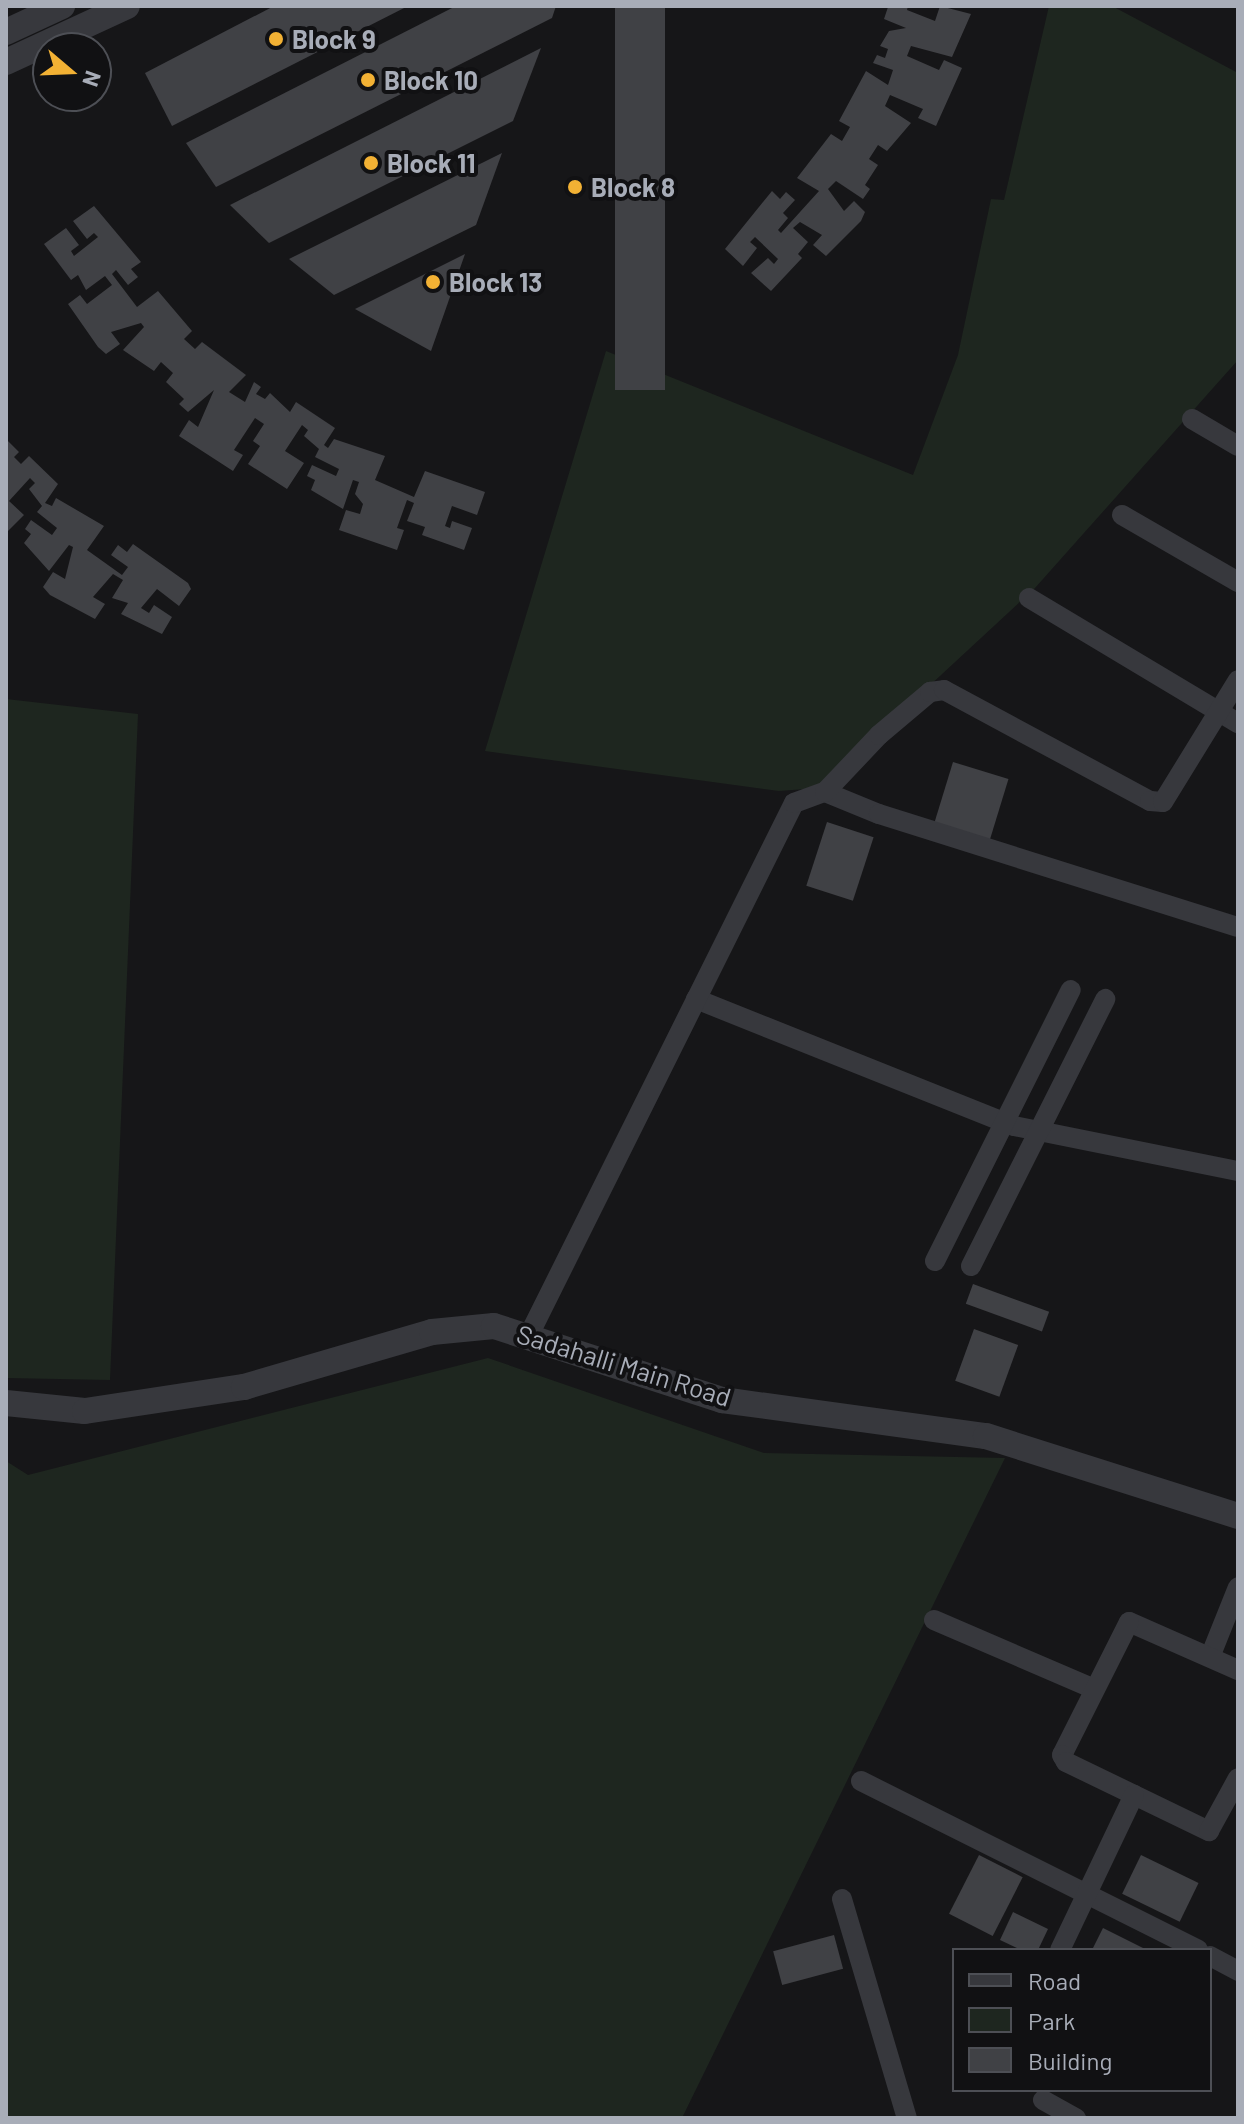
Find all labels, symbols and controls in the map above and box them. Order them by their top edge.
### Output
place label: Block 9 [292,23,376,55]
marker: Block 9 [267,30,285,48]
north arrow [32,32,112,112]
place label: Block 10 [384,64,478,96]
text: N [78,68,107,90]
marker: Block 10 [359,71,377,89]
place label: Block 11 [387,147,476,179]
marker: Block 11 [362,154,380,172]
place label: Block 8 [591,171,675,203]
marker: Block 8 [566,178,584,196]
place label: Block 13 [449,266,542,298]
marker: Block 13 [424,273,442,291]
street label: Sadahalli Main Road [513,1318,735,1412]
legend [952,1948,1212,2092]
text: Road [1028,1966,1081,1995]
text: Park [1028,2006,1075,2035]
text: Building [1028,2046,1112,2075]

